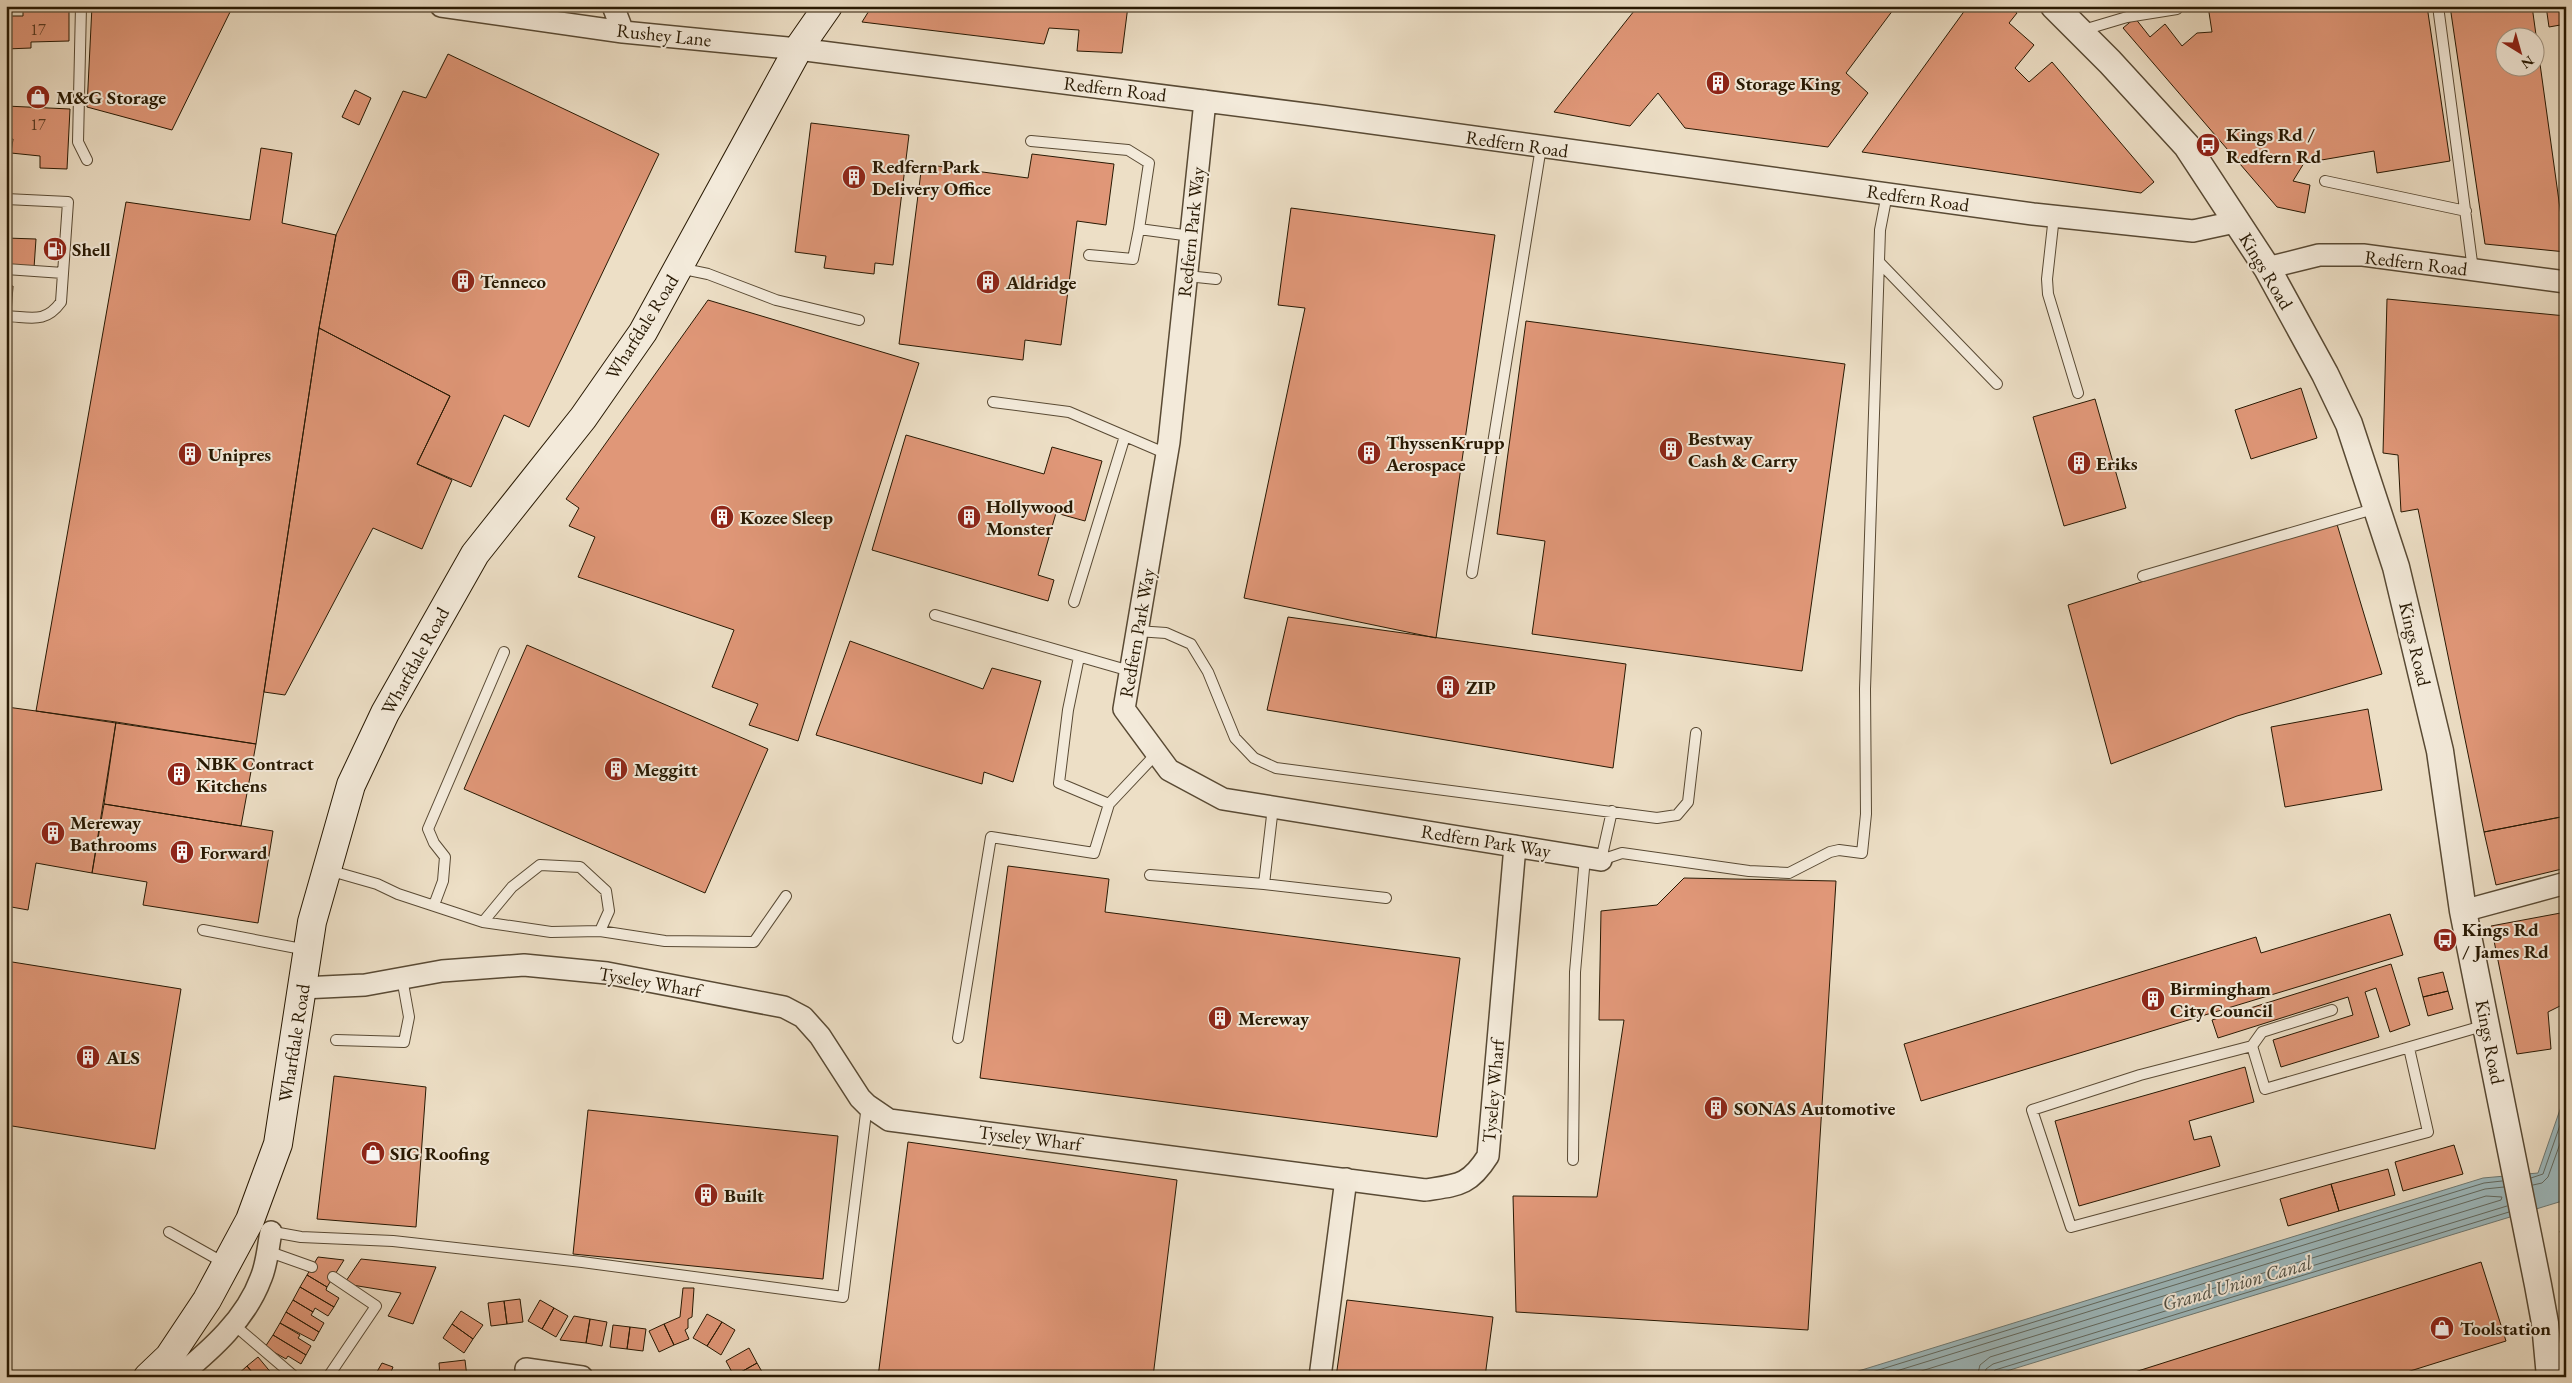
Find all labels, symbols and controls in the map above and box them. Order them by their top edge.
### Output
street label: Rushey Lane [615,18,713,52]
house number: 17 [30,19,46,40]
north arrow [2494,28,2544,78]
text: N [2517,52,2538,73]
street label: Redfern Road [1062,70,1168,108]
building icon: Storage King [1705,70,1731,96]
place label: Storage King [1736,71,1841,96]
shop icon: M&G Storage [25,84,51,110]
place label: M&G Storage [56,85,166,110]
house number: 17 [30,114,46,135]
place label: Kings Rd / Redfern Rd [2226,122,2322,169]
street label: Redfern Road [1464,124,1570,164]
bus stop icon: Kings Rd / Redfern Rd [2195,132,2221,158]
place label: Redfern Park Delivery Office [872,154,991,201]
building icon: Redfern Park Delivery Office [841,164,867,190]
street label: Redfern Park Way [1172,165,1210,298]
street label: Redfern Road [1865,178,1971,218]
street label: Kings Road [2233,228,2299,314]
fuel station icon: Shell [42,236,68,262]
place label: Shell [72,237,111,262]
street label: Redfern Road [2363,244,2469,282]
building icon: Tenneco [450,268,476,294]
place label: Tenneco [480,269,546,294]
street label: Wharfdale Road [600,269,684,384]
building icon: Aldridge [975,269,1001,295]
place label: Aldridge [1005,270,1077,295]
place label: Bestway Cash & Carry [1688,426,1798,473]
place label: ThyssenKrupp Aerospace [1385,430,1505,477]
building icon: Bestway Cash & Carry [1658,436,1684,462]
building icon: ThyssenKrupp Aerospace [1356,440,1382,466]
building icon: Unipres [177,441,203,467]
place label: Unipres [208,442,271,467]
building icon: Eriks [2066,450,2092,476]
place label: Eriks [2096,451,2138,476]
place label: Hollywood Monster [986,494,1074,541]
building icon: Kozee Sleep [709,504,735,530]
building icon: Hollywood Monster [956,504,982,530]
place label: Kozee Sleep [740,505,834,530]
street label: Redfern Park Way [1113,566,1161,700]
street label: Kings Road [2393,599,2437,689]
street label: Wharfdale Road [375,602,455,719]
building icon: ZIP [1435,674,1461,700]
place label: ZIP [1466,675,1496,700]
place label: NBK Contract Kitchens [196,751,314,798]
building icon: Meggitt [603,756,629,782]
place label: Meggitt [634,757,698,782]
building icon: NBK Contract Kitchens [166,761,192,787]
place label: Mereway Bathrooms [70,810,157,857]
street label: Redfern Park Way [1419,818,1553,864]
building icon: Mereway Bathrooms [40,820,66,846]
building icon: Forward [169,839,195,865]
place label: Forward [200,840,268,865]
place label: Kings Rd / James Rd [2462,917,2549,964]
bus stop icon: Kings Rd / James Rd [2432,927,2458,953]
street label: Tyseley Wharf [597,961,705,1004]
place label: Birmingham City Council [2170,976,2274,1023]
street label: Wharfdale Road [272,982,316,1104]
building icon: Birmingham City Council [2140,986,2166,1012]
street label: Kings Road [2470,998,2511,1087]
building icon: Mereway [1207,1005,1233,1031]
place label: Mereway [1238,1006,1310,1031]
street label: Tyseley Wharf [1476,1036,1510,1144]
building icon: ALS [75,1044,101,1070]
place label: ALS [105,1045,140,1070]
building icon: SONAS Automotive [1703,1095,1729,1121]
place label: SONAS Automotive [1734,1096,1895,1121]
street label: Tyseley Wharf [977,1119,1085,1157]
shop icon: SIG Roofing [360,1140,386,1166]
place label: SIG Roofing [390,1141,490,1166]
building icon: Built [693,1182,719,1208]
place label: Built [724,1183,764,1208]
water label: Grand Union Canal [2159,1249,2316,1317]
shop icon: Toolstation [2429,1315,2455,1341]
place label: Toolstation [2460,1316,2551,1341]

